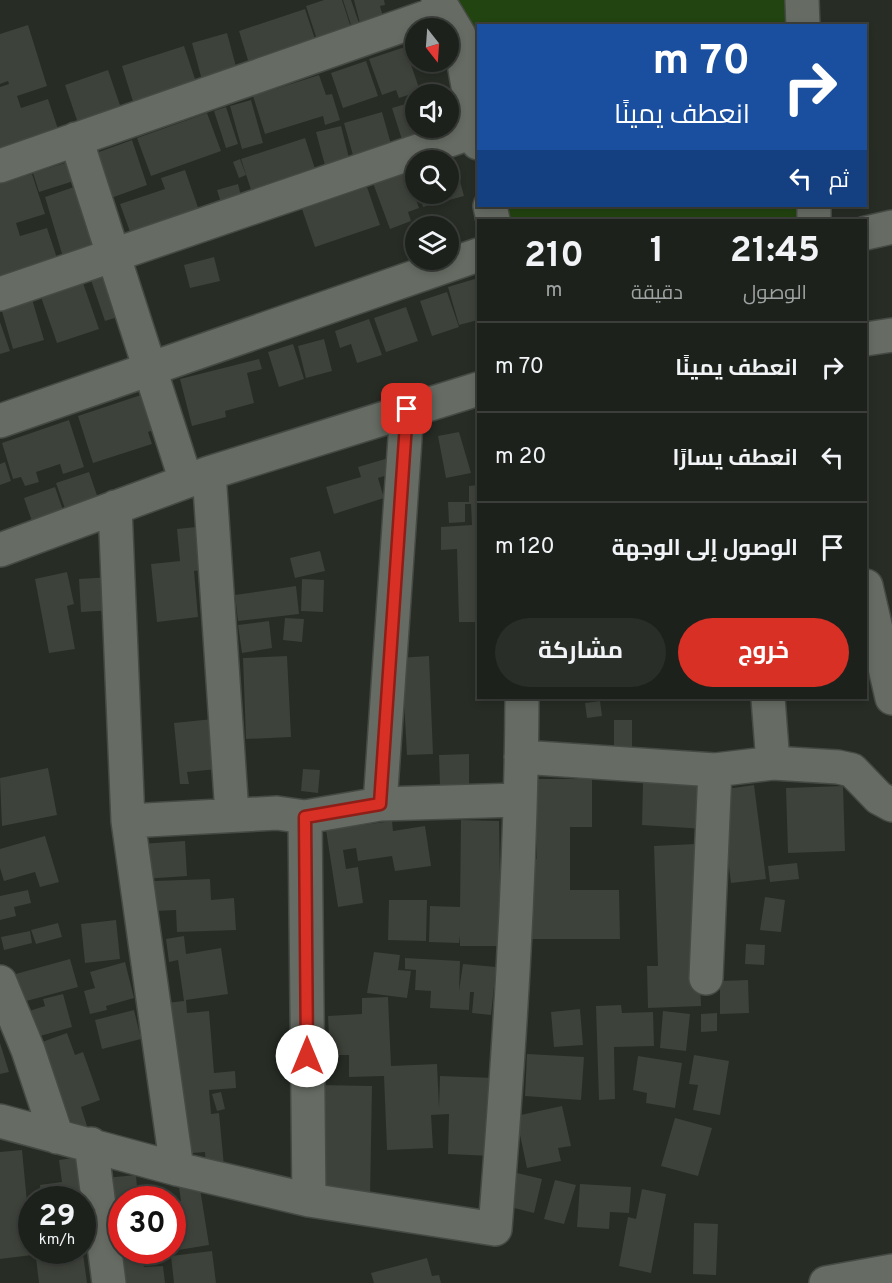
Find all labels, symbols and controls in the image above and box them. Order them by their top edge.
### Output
north arrow [405,18,459,72]
map controls [405,18,459,270]
text: 70 m [652,36,750,89]
icon: right [771,48,849,126]
button: sound [405,84,459,138]
text: انعطف يمينًا [614,99,750,133]
button: search [405,150,459,204]
icon: left [784,162,817,195]
text: ثم [829,168,849,195]
button: layers [405,216,459,270]
text: 1 [650,229,664,275]
text: 21:45 [730,229,820,275]
text: 210 [524,234,584,280]
text: m [545,278,562,304]
text: دقيقة [631,281,683,307]
text: الوصول [743,281,807,307]
icon: right [816,351,849,384]
text: 70 m [495,354,544,381]
text: انعطف يمينًا [675,356,798,383]
pin [381,383,432,434]
icon: arrive [390,392,423,425]
icon: left [816,441,849,474]
text: 20 m [495,444,546,471]
text: انعطف يسارًا [673,446,798,473]
icon: arrive [816,531,849,564]
text: 120 m [495,534,555,561]
text: الوصول إلى الوجهة [612,536,798,563]
button: مشاركة [495,618,666,687]
button: خروج [678,618,849,687]
position arrow [275,1024,339,1088]
speed limit sign: 30 [108,1186,186,1264]
text: 29 [39,1199,75,1236]
text: km/h [39,1231,75,1250]

